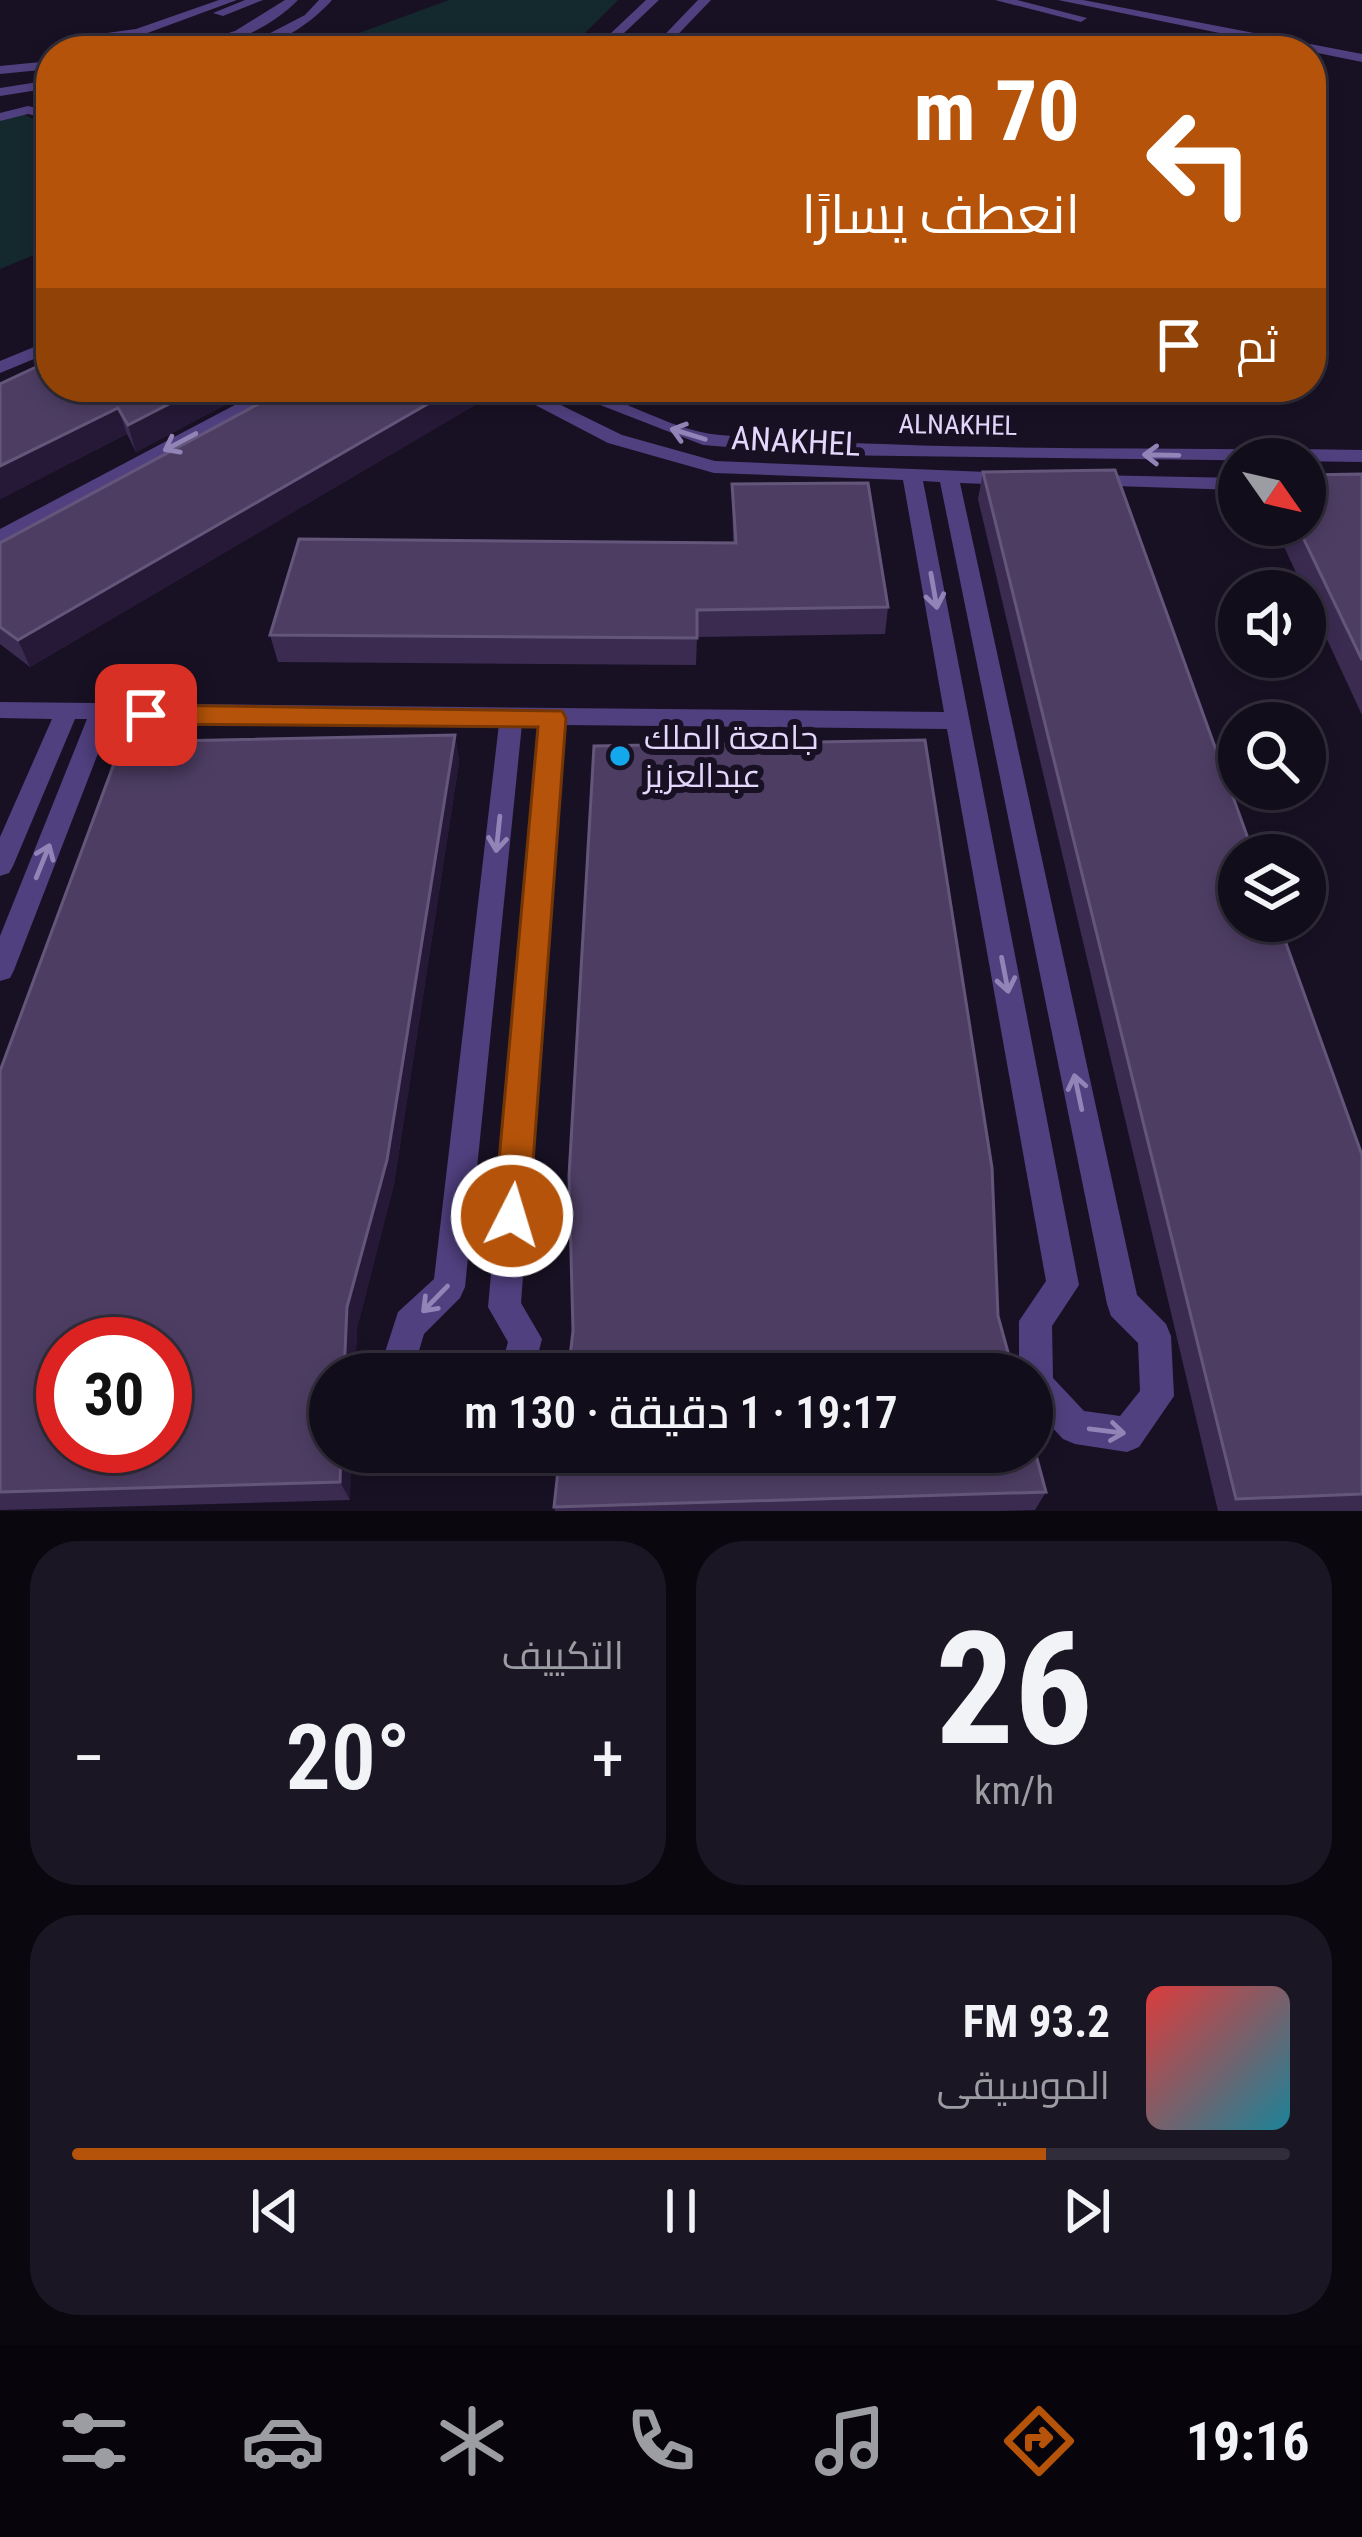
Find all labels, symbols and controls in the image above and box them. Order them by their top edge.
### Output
text: 70 m [913,62,1080,161]
icon: left [1122,84,1278,240]
text: انعطف يسارًا [801,183,1080,246]
icon: arrive [1146,312,1212,378]
text: ثم [1236,320,1278,373]
street label: ALNAKHEL [898,408,1018,442]
street label: ANAKHEL [730,418,862,464]
one-way arrow [670,421,708,443]
one-way arrow [162,431,198,454]
north arrow [1218,438,1326,546]
map controls [1218,438,1326,942]
one-way arrow [1142,444,1181,467]
button: sound [1218,570,1326,678]
one-way arrow [923,571,946,610]
pin [95,664,197,766]
icon: arrive [113,682,179,748]
button: search [1218,702,1326,810]
place label: جامعة الملك عبدالعزيز [642,718,818,795]
marker: جامعة الملك عبدالعزيز [607,743,633,769]
one-way arrow [486,814,509,853]
button: layers [1218,834,1326,942]
one-way arrow [34,843,55,880]
one-way arrow [995,954,1017,993]
one-way arrow [1066,1074,1089,1112]
position arrow [449,1153,575,1279]
one-way arrow [421,1283,450,1313]
speed limit sign: 30 [36,1317,192,1473]
text: 19:17 · 1 دقيقة · 130 m [464,1386,898,1439]
one-way arrow [1087,1421,1126,1443]
text: 26 [935,1598,1093,1781]
text: التكييف [502,1633,624,1679]
text: 20° [285,1706,411,1811]
text: − [72,1720,105,1797]
text: + [591,1720,624,1797]
text: km/h [974,1768,1054,1814]
text: 93.2 FM [963,1995,1110,2048]
text: الموسيقى [937,2063,1110,2109]
icon: previous [242,2178,308,2244]
icon: pause [648,2178,714,2244]
icon: next [1054,2178,1120,2244]
icon: filters [52,2399,136,2483]
icon: car [241,2399,325,2483]
icon: climate [430,2399,514,2483]
icon: phone [619,2399,703,2483]
icon: music [808,2399,892,2483]
icon: directions [997,2399,1081,2483]
text: 19:16 [1186,2410,1310,2473]

